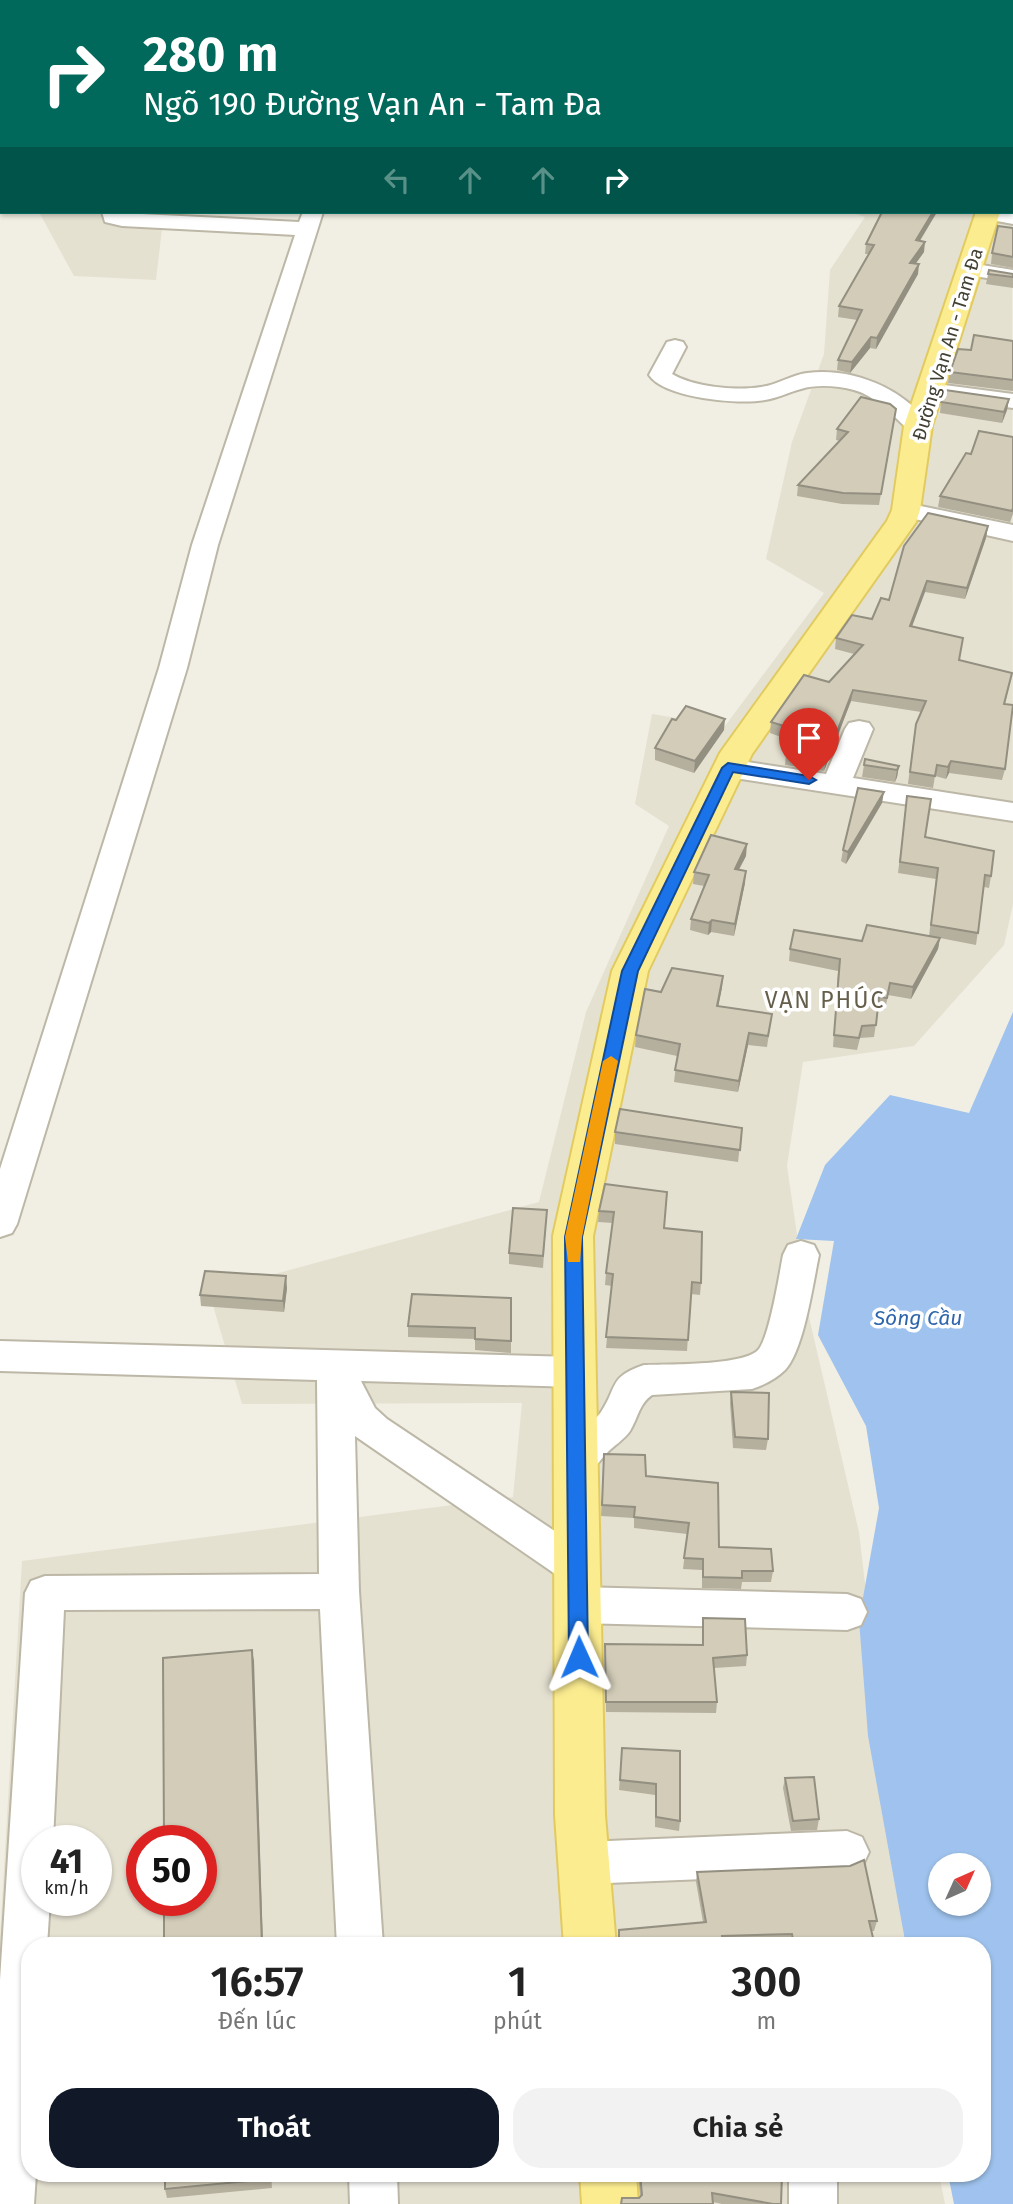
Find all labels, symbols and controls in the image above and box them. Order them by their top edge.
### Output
text: 280 m [143,25,279,84]
icon: right [28,28,119,119]
text: Ngõ 190 Đường Vạn An - Tam Đa [143,85,602,123]
icon: left [378,161,416,199]
icon: ahead [451,161,489,199]
icon: ahead [524,161,562,199]
icon: right [597,161,635,199]
street label: Đường Vạn An - Tam Đa [907,245,988,443]
pin [779,708,839,780]
icon: arrive [790,719,828,757]
district label: VẠN PHÚC [765,985,885,1014]
water label: Sông Cầu [873,1305,962,1331]
position arrow [542,1620,616,1694]
speed limit sign: 50 [126,1825,217,1916]
text: 41 [50,1840,83,1882]
north arrow [928,1853,990,1916]
map controls [928,1853,991,1916]
text: km/h [44,1877,89,1899]
text: 16:57 [210,1957,304,2007]
text: 1 [508,1957,527,2007]
text: 300 [731,1957,802,2007]
text: Đến lúc [218,2007,296,2035]
text: phút [493,2007,542,2035]
text: m [757,2007,776,2035]
button: Thoát [49,2088,499,2168]
button: Chia sẻ [513,2088,963,2168]

